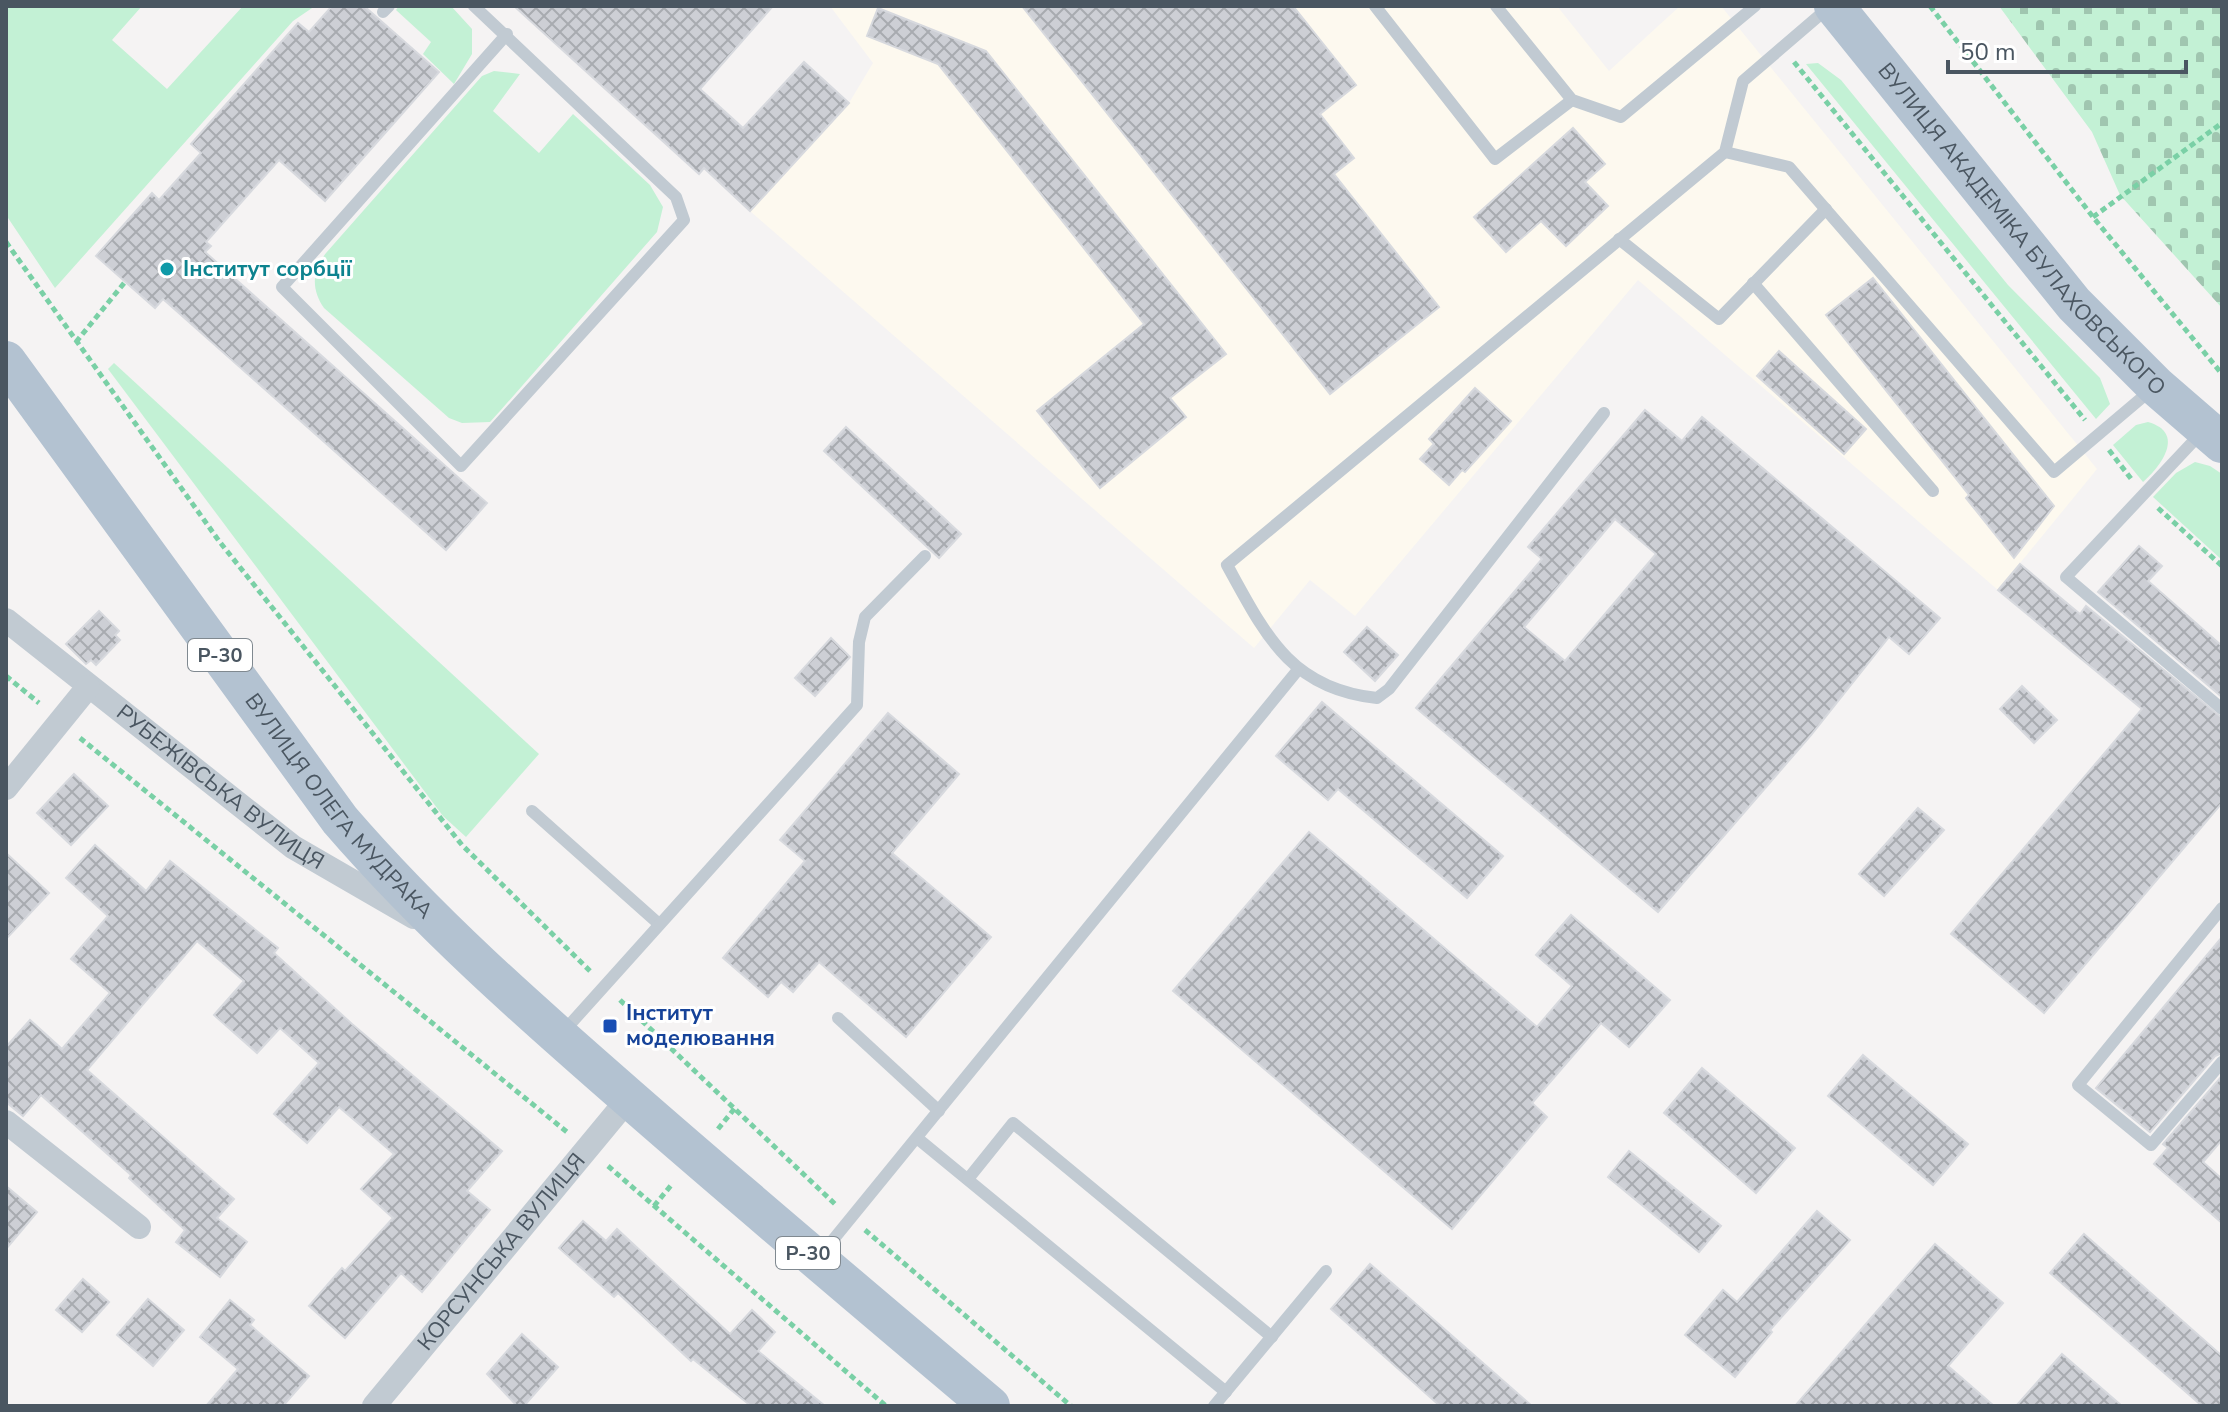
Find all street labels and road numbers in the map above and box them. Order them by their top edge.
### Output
street label: ВУЛИЦЯ АКАДЕМІКА БУЛАХОВСЬКОГО [1871,57,2172,402]
road number: Р-30 [188,639,252,671]
street label: ВУЛИЦЯ ОЛЕГА МУДРАКА [238,687,439,926]
street label: РУБЕЖІВСЬКА ВУЛИЦЯ [110,698,330,877]
street label: КОРСУНСЬКА ВУЛИЦЯ [411,1147,592,1357]
road number: Р-30 [776,1237,840,1269]

